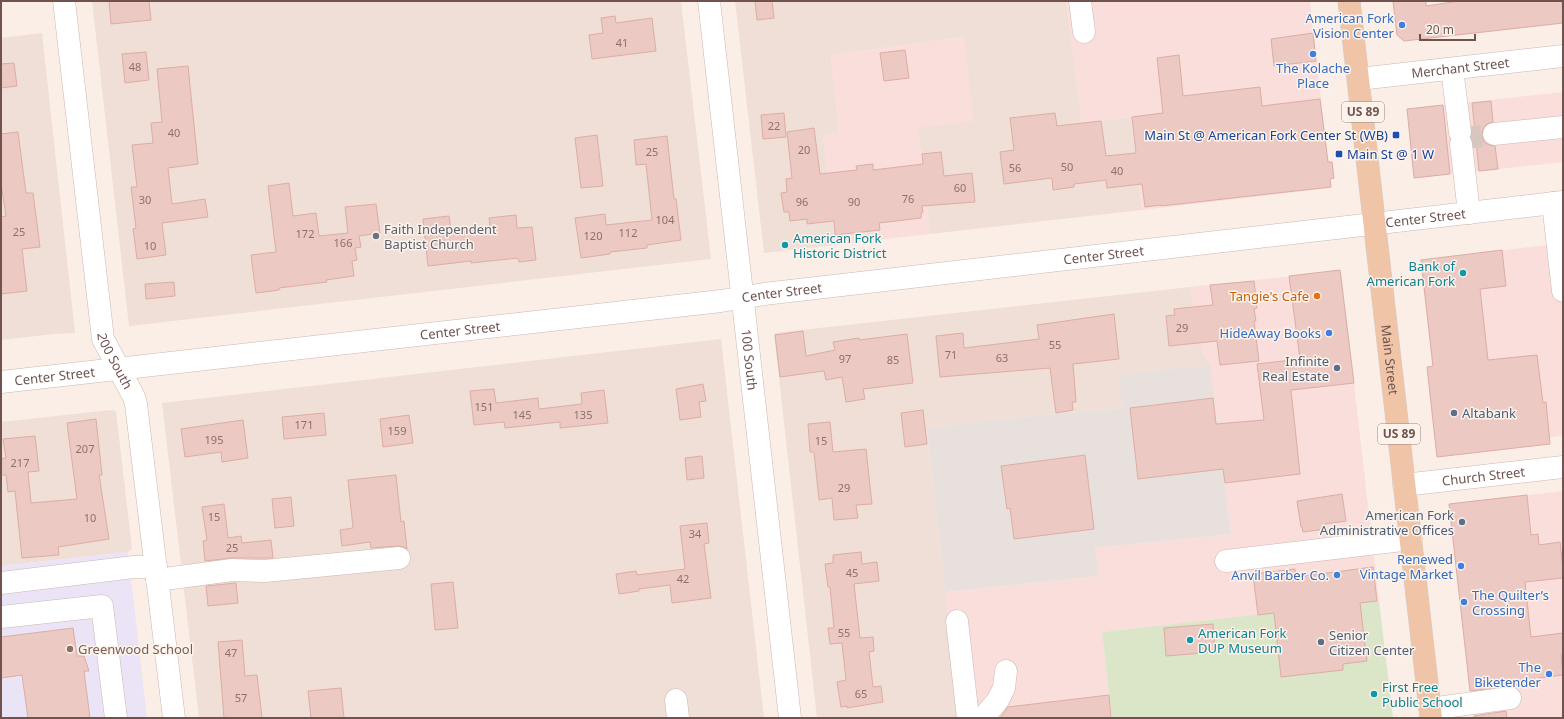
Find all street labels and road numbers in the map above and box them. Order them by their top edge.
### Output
street label: Merchant Street [1410,53,1511,82]
road number: US 89 [1342,102,1384,122]
street label: Center Street [1384,204,1467,231]
street label: Center Street [1063,241,1145,268]
street label: Center Street [740,278,823,306]
street label: Center Street [419,317,502,344]
street label: Main Street [1377,324,1403,396]
street label: 100 South [737,328,762,391]
street label: 200 South [93,332,137,392]
street label: Center Street [14,362,96,389]
road number: US 89 [1378,424,1420,444]
street label: Church Street [1441,462,1526,490]

